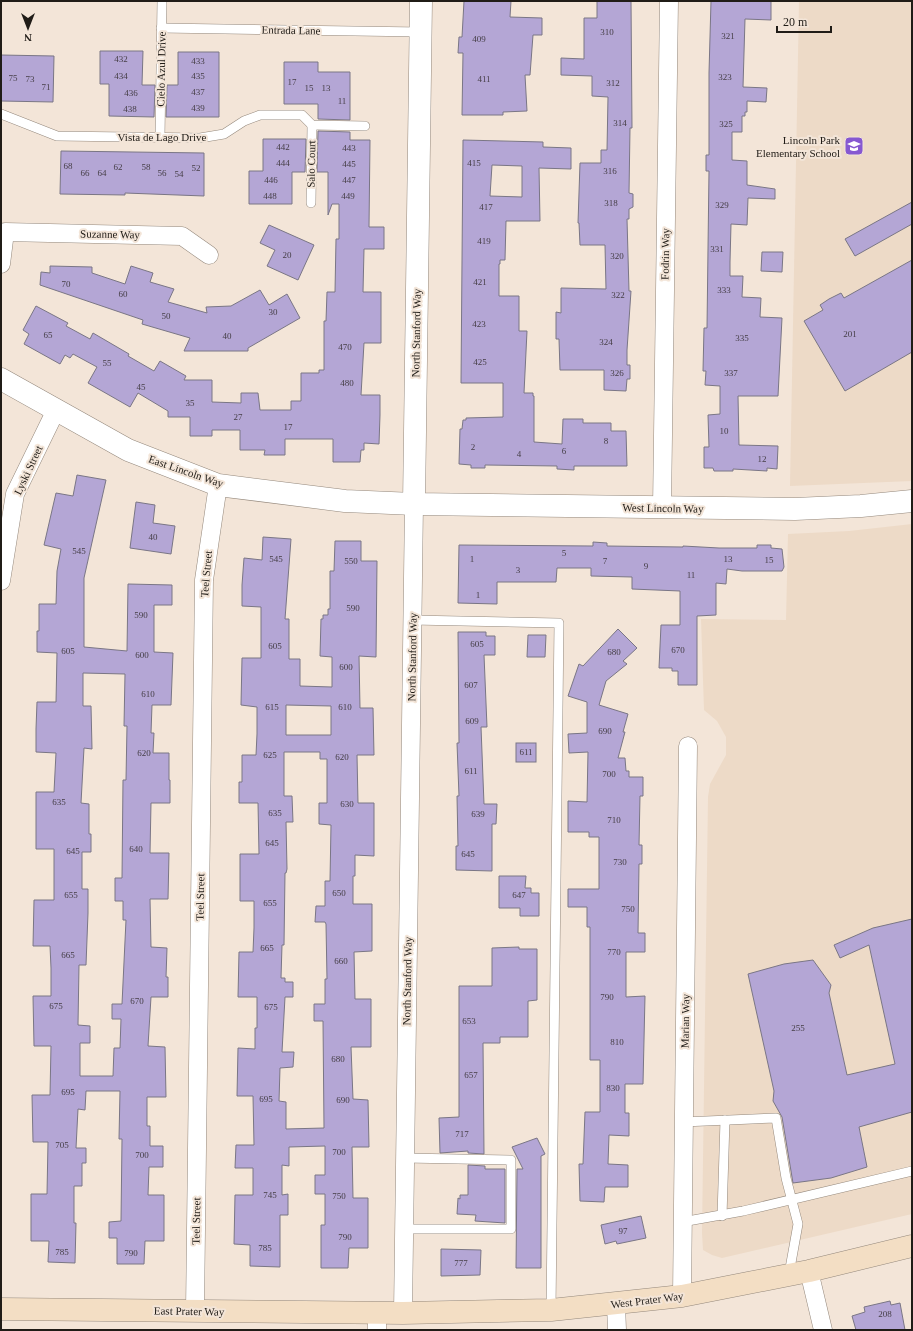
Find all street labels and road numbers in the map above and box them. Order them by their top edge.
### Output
street label: Entrada Lane [261,23,321,37]
street label: Cielo Azul Drive [154,31,168,107]
street label: Vista de Lago Drive [118,131,207,143]
street label: Salo Court [305,140,317,188]
street label: Suzanne Way [80,227,140,241]
street label: Fodrin Way [659,228,671,280]
street label: North Stanford Way [409,288,423,377]
street label: Lyski Street [11,444,45,496]
street label: East Lincoln Way [147,453,225,490]
street label: West Lincoln Way [622,501,704,515]
street label: Teel Street [198,550,214,598]
street label: North Stanford Way [405,612,419,701]
street label: Teel Street [194,873,206,921]
street label: North Stanford Way [400,936,414,1025]
street label: Marian Way [679,993,691,1048]
street label: Teel Street [190,1197,202,1245]
street label: West Prater Way [610,1290,685,1310]
street label: East Prater Way [154,1304,225,1318]

